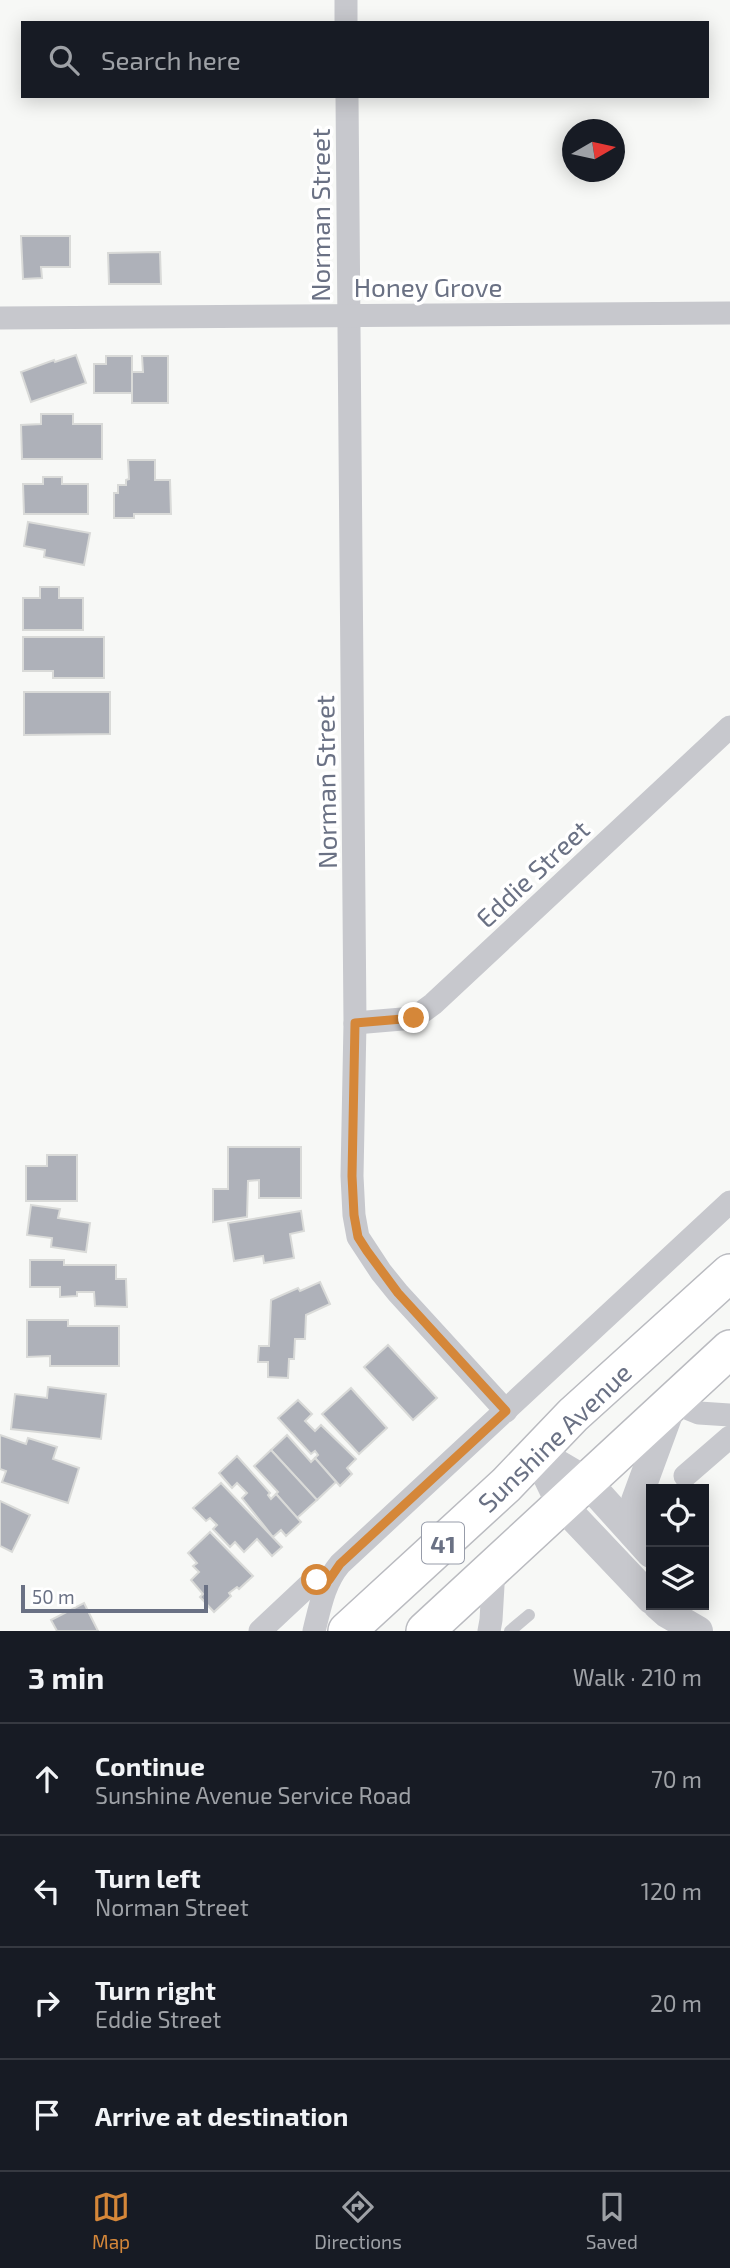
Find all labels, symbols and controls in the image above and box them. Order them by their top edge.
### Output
search box [21,21,709,98]
icon: search [45,41,83,79]
text: Search here [101,44,241,75]
north arrow [562,119,625,182]
street label: Norman Street [304,128,335,302]
street label: Honey Grove [354,271,502,302]
street label: Norman Street [308,695,342,869]
street label: Eddie Street [469,813,595,933]
route end [398,1002,429,1033]
street label: Sunshine Avenue [471,1356,637,1518]
map controls [646,1484,709,1610]
button: locate [646,1484,709,1547]
road number: 41 [422,1522,464,1563]
button: layers [646,1547,709,1610]
route start [301,1564,332,1595]
scale bar [21,1582,208,1614]
text: 50 m [32,1585,75,1608]
text: 3 min [28,1659,104,1695]
text: Walk · 210 m [573,1663,702,1691]
text: Continue [95,1750,205,1781]
icon: ahead [28,1760,66,1798]
text: 70 m [651,1765,702,1793]
text: Sunshine Avenue Service Road [95,1781,412,1809]
text: Turn left [95,1862,201,1893]
icon: left [28,1872,66,1910]
text: 120 m [641,1877,702,1905]
text: Norman Street [95,1893,249,1921]
text: Turn right [95,1974,216,2005]
icon: right [28,1984,66,2022]
text: 20 m [650,1989,702,2017]
text: Eddie Street [95,2005,221,2033]
icon: arrive [28,2096,66,2134]
text: Arrive at destination [95,2100,348,2131]
tab: Map [92,2188,130,2253]
tab: Directions [314,2188,402,2253]
tab: Saved [586,2188,638,2253]

